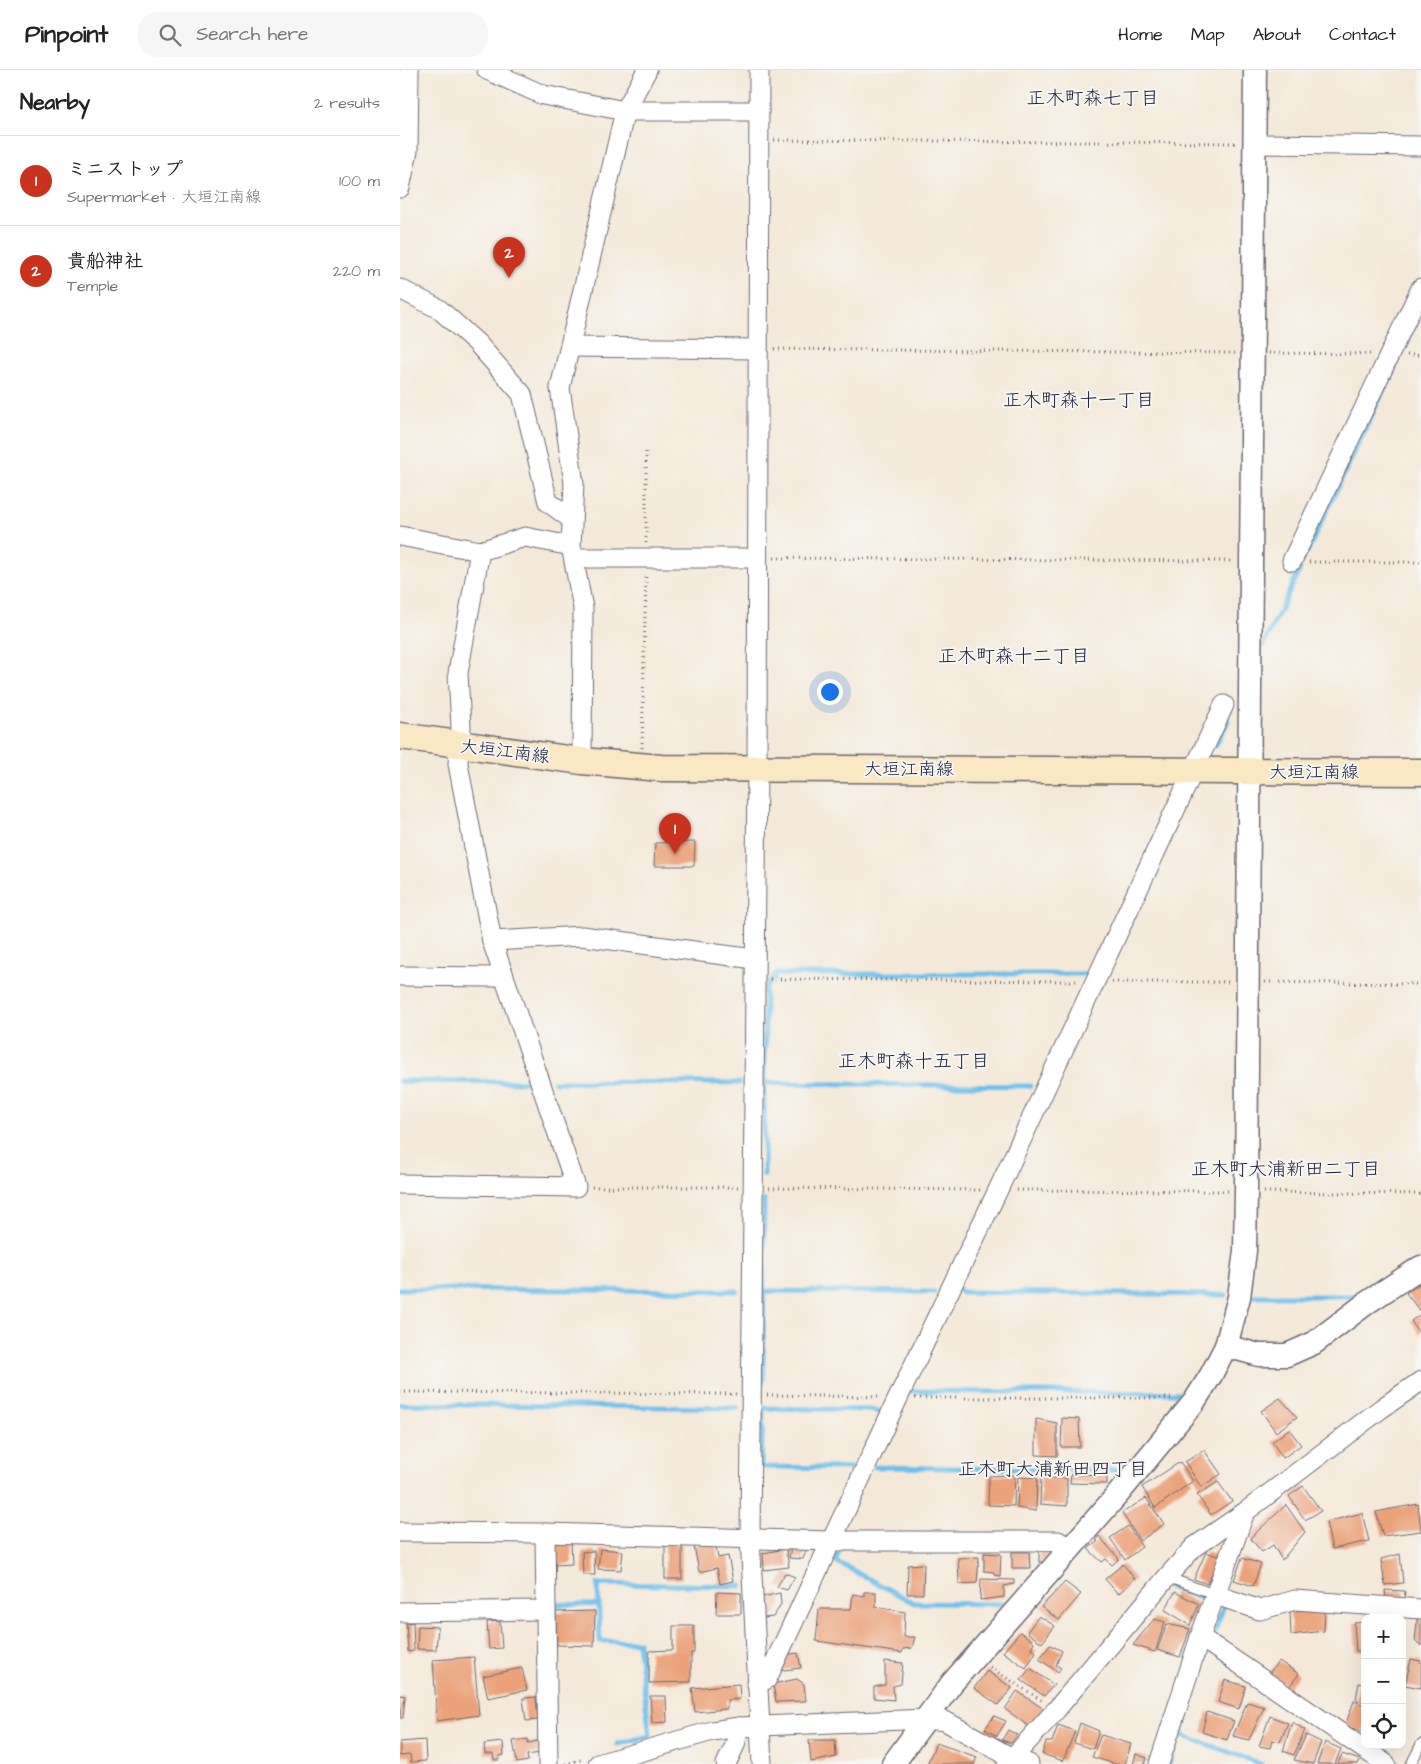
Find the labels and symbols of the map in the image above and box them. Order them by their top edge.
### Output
district label: 正木町森七丁目 [1026,85,1160,112]
pin: 2 [493,237,525,278]
district label: 正木町森十一丁目 [1003,387,1155,414]
district label: 正木町森十二丁目 [938,643,1090,670]
your location [817,679,843,705]
street label: 大垣江南線 [459,734,551,769]
street label: 大垣江南線 [864,757,954,782]
street label: 大垣江南線 [1269,760,1359,785]
pin: 1 [659,813,691,854]
district label: 正木町森十五丁目 [838,1048,990,1075]
district label: 正木町大浦新田二丁目 [1191,1156,1381,1183]
district label: 正木町大浦新田四丁目 [958,1456,1148,1483]

